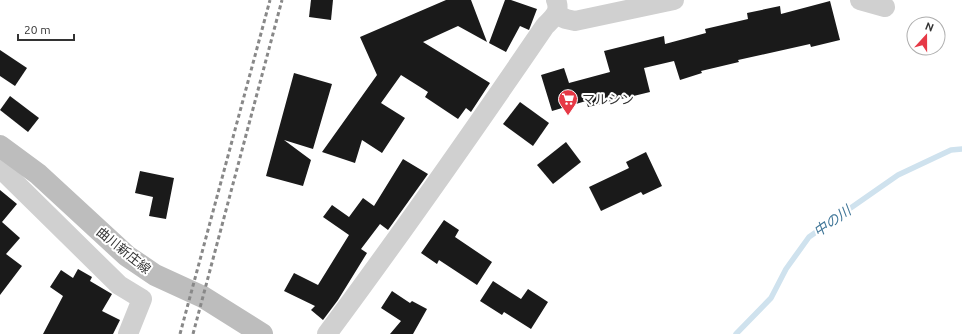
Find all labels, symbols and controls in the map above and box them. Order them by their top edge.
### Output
scale bar [18,16,74,42]
north arrow [906,16,946,56]
text: N [924,20,936,34]
text: 20 m [24,23,51,36]
supermarket icon: マルシン [557,88,579,116]
place label: マルシン [582,92,634,106]
water label: 中の川 [810,201,855,240]
street label: 曲川新庄線 [94,224,154,276]

